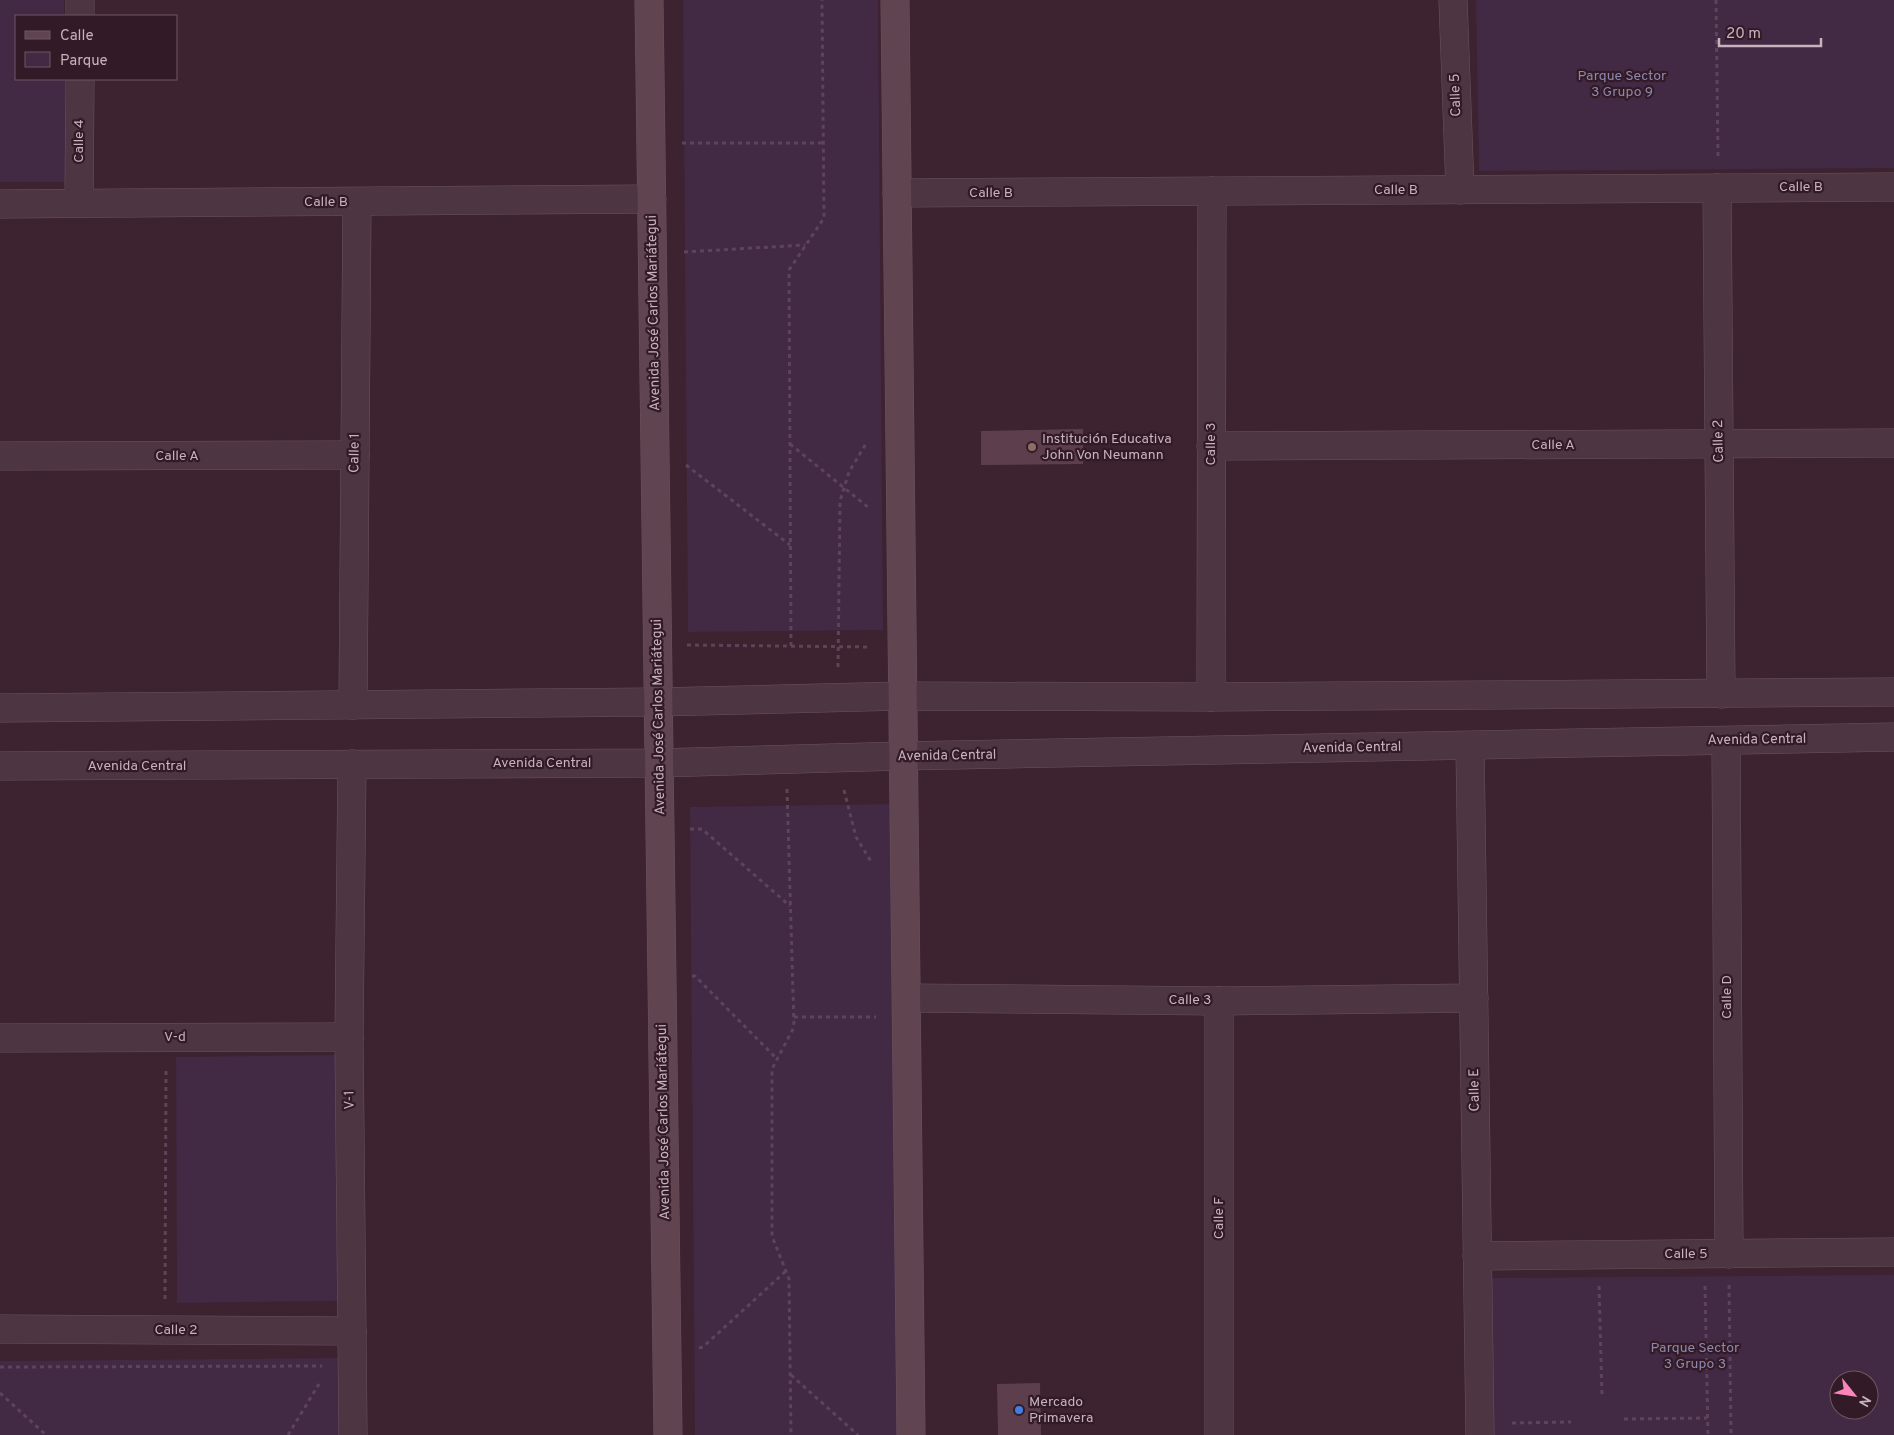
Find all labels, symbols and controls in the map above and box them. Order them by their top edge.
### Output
legend [15,15,178,80]
scale bar [1719,15,1822,47]
text: 20 m [1726,25,1761,44]
text: Calle [60,27,94,46]
text: Parque [60,52,108,71]
park label: Parque Sector 3 Grupo 9 [1578,68,1667,101]
street label: Calle 5 [1447,73,1465,117]
street label: Calle 4 [71,119,88,163]
street label: Calle B [1779,179,1823,196]
street label: Calle B [1374,182,1418,199]
street label: Calle B [969,185,1013,202]
street label: Calle B [304,194,348,211]
street label: Avenida José Carlos Mariátegui [644,215,664,411]
street label: Calle 2 [1710,419,1728,463]
street label: Calle 3 [1203,422,1220,466]
place label: Institución Educativa John Von Neumann [1042,431,1172,464]
street label: Calle 1 [346,433,364,473]
street label: Calle A [1531,437,1575,454]
marker: Institución Educativa John Von Neumann [1026,441,1038,453]
street label: Calle A [155,448,199,465]
street label: Avenida José Carlos Mariátegui [649,619,669,815]
street label: Avenida Central [1707,731,1807,749]
street label: Avenida Central [1302,739,1402,757]
street label: Avenida Central [897,747,997,765]
street label: Avenida Central [493,755,591,772]
street label: Avenida Central [88,758,186,775]
street label: Calle D [1719,975,1736,1019]
street label: Calle 3 [1168,992,1212,1009]
street label: Avenida José Carlos Mariátegui [654,1024,674,1220]
street label: V-d [164,1029,186,1046]
street label: Calle E [1466,1068,1484,1112]
street label: V-1 [341,1090,359,1110]
street label: Calle F [1211,1197,1228,1239]
street label: Calle 5 [1664,1246,1708,1263]
street label: Calle 2 [154,1322,198,1339]
park label: Parque Sector 3 Grupo 3 [1651,1340,1740,1373]
north arrow [1829,1370,1879,1420]
text: N [1854,1392,1874,1409]
place label: Mercado Primavera [1029,1394,1093,1427]
marker: Mercado Primavera [1013,1404,1025,1416]

